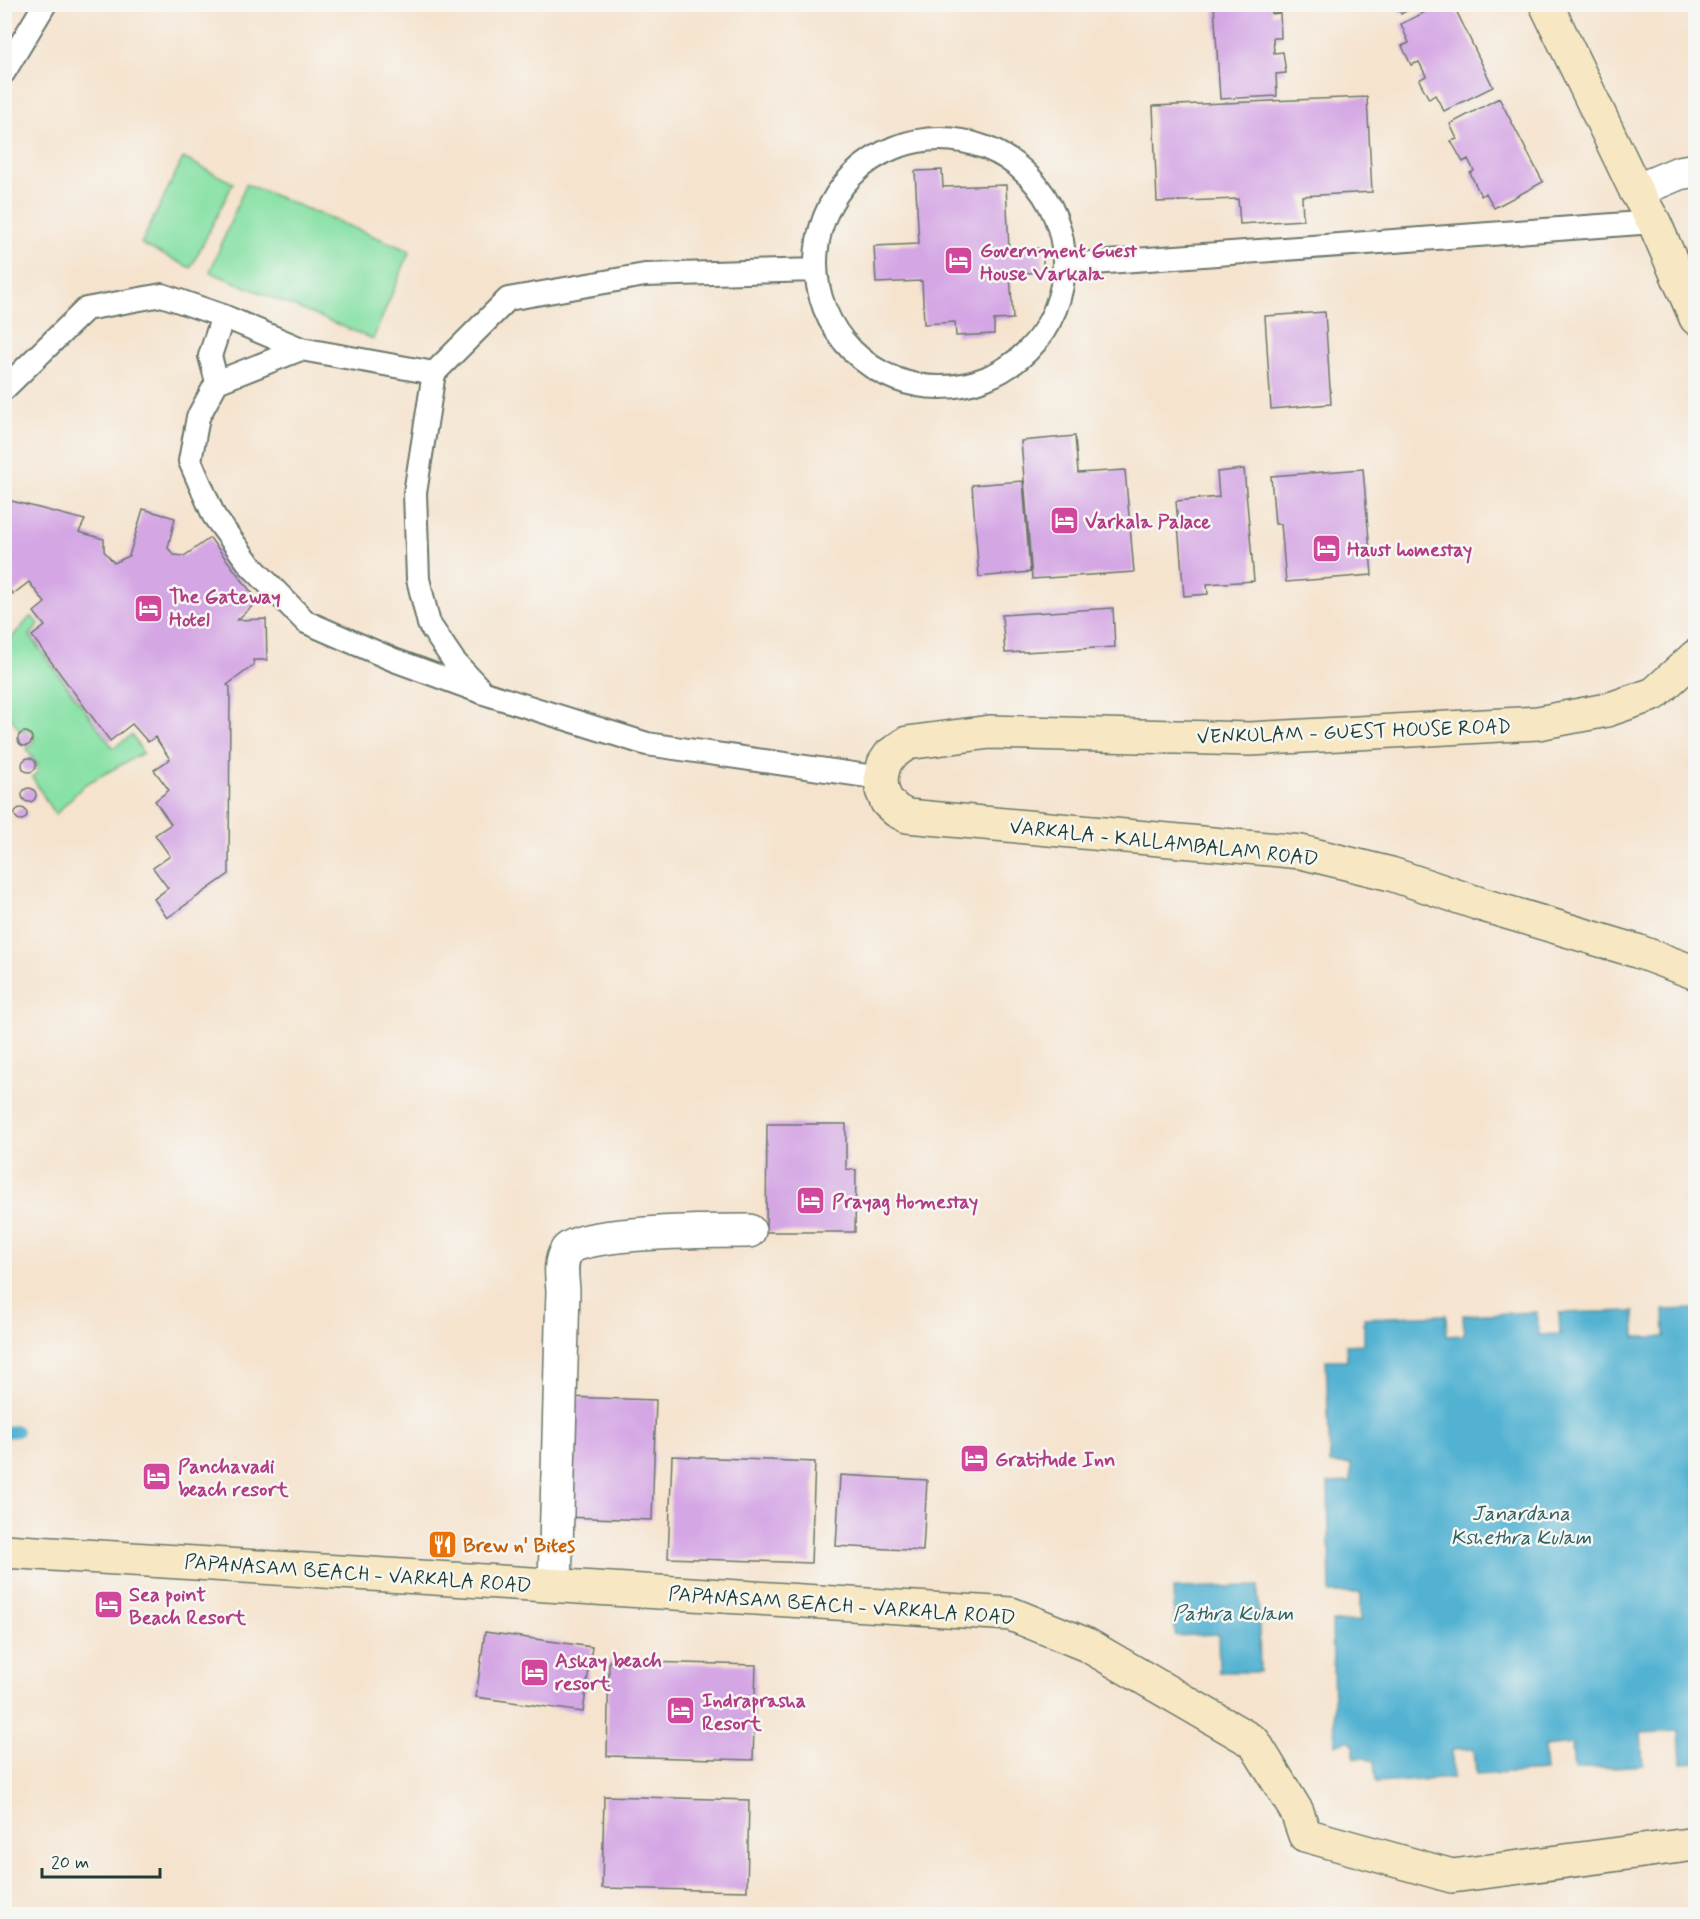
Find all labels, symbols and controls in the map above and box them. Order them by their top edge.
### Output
place label: Government Guest House Varkala [980,238,1137,288]
hotel icon: Government Guest House Varkala [943,245,975,277]
hotel icon: Varkala Palace [1048,505,1080,537]
place label: Varkala Palace [1085,509,1211,536]
hotel icon: Haust homestay [1310,533,1342,565]
place label: Haust homestay [1347,537,1472,564]
place label: The Gateway Hotel [169,584,281,634]
hotel icon: The Gateway Hotel [132,592,164,624]
street label: VENKULAM - GUEST HOUSE ROAD [1196,714,1512,751]
street label: VARKALA - KALLAMBALAM ROAD [1008,814,1320,873]
hotel icon: Prayag Homestay [795,1185,827,1217]
place label: Prayag Homestay [832,1189,978,1216]
hotel icon: Gratitude Inn [958,1443,990,1475]
place label: Gratitude Inn [995,1447,1115,1474]
place label: Panchavadi beach resort [178,1454,290,1504]
hotel icon: Panchavadi beach resort [141,1461,173,1493]
water label: Janardana Kshethra Kulam [1451,1500,1591,1552]
restaurant icon: Brew n' Bites [426,1529,458,1561]
place label: Brew n' Bites [463,1533,575,1560]
street label: PAPANASAM BEACH - VARKALA ROAD [183,1549,532,1600]
street label: PAPANASAM BEACH - VARKALA ROAD [667,1581,1016,1632]
place label: Sea point Beach Resort [129,1582,247,1632]
hotel icon: Sea point Beach Resort [92,1589,124,1621]
water label: Pathra Kulam [1173,1600,1293,1628]
place label: Askay beach resort [555,1648,662,1698]
hotel icon: Askay beach resort [518,1656,550,1688]
place label: Indraprasha Resort [702,1688,806,1738]
hotel icon: Indraprasha Resort [665,1695,697,1727]
scale bar [42,1841,160,1879]
text: 20 m [51,1851,89,1875]

